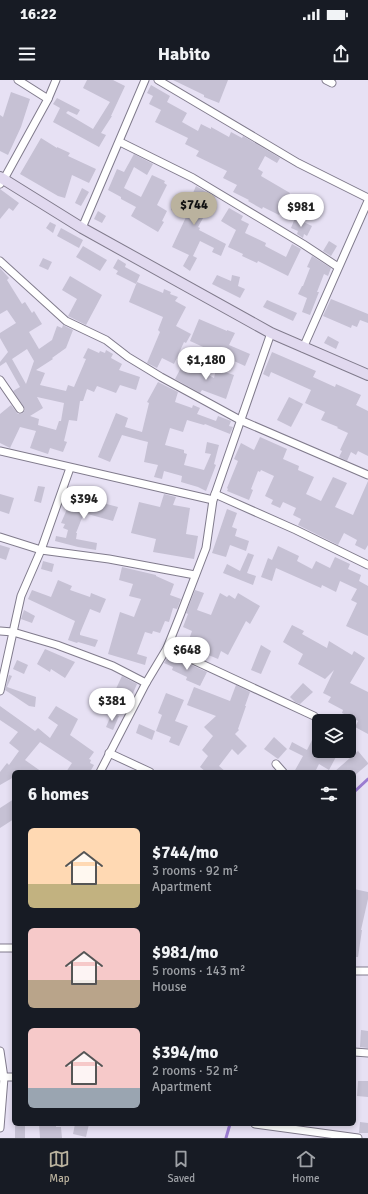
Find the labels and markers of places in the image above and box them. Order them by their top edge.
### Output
pin: $744 [170,192,218,226]
pin: $981 [277,194,325,228]
pin: $1,180 [173,347,239,381]
pin: $394 [60,486,108,520]
pin: $648 [163,637,211,671]
pin: $381 [88,688,136,722]

